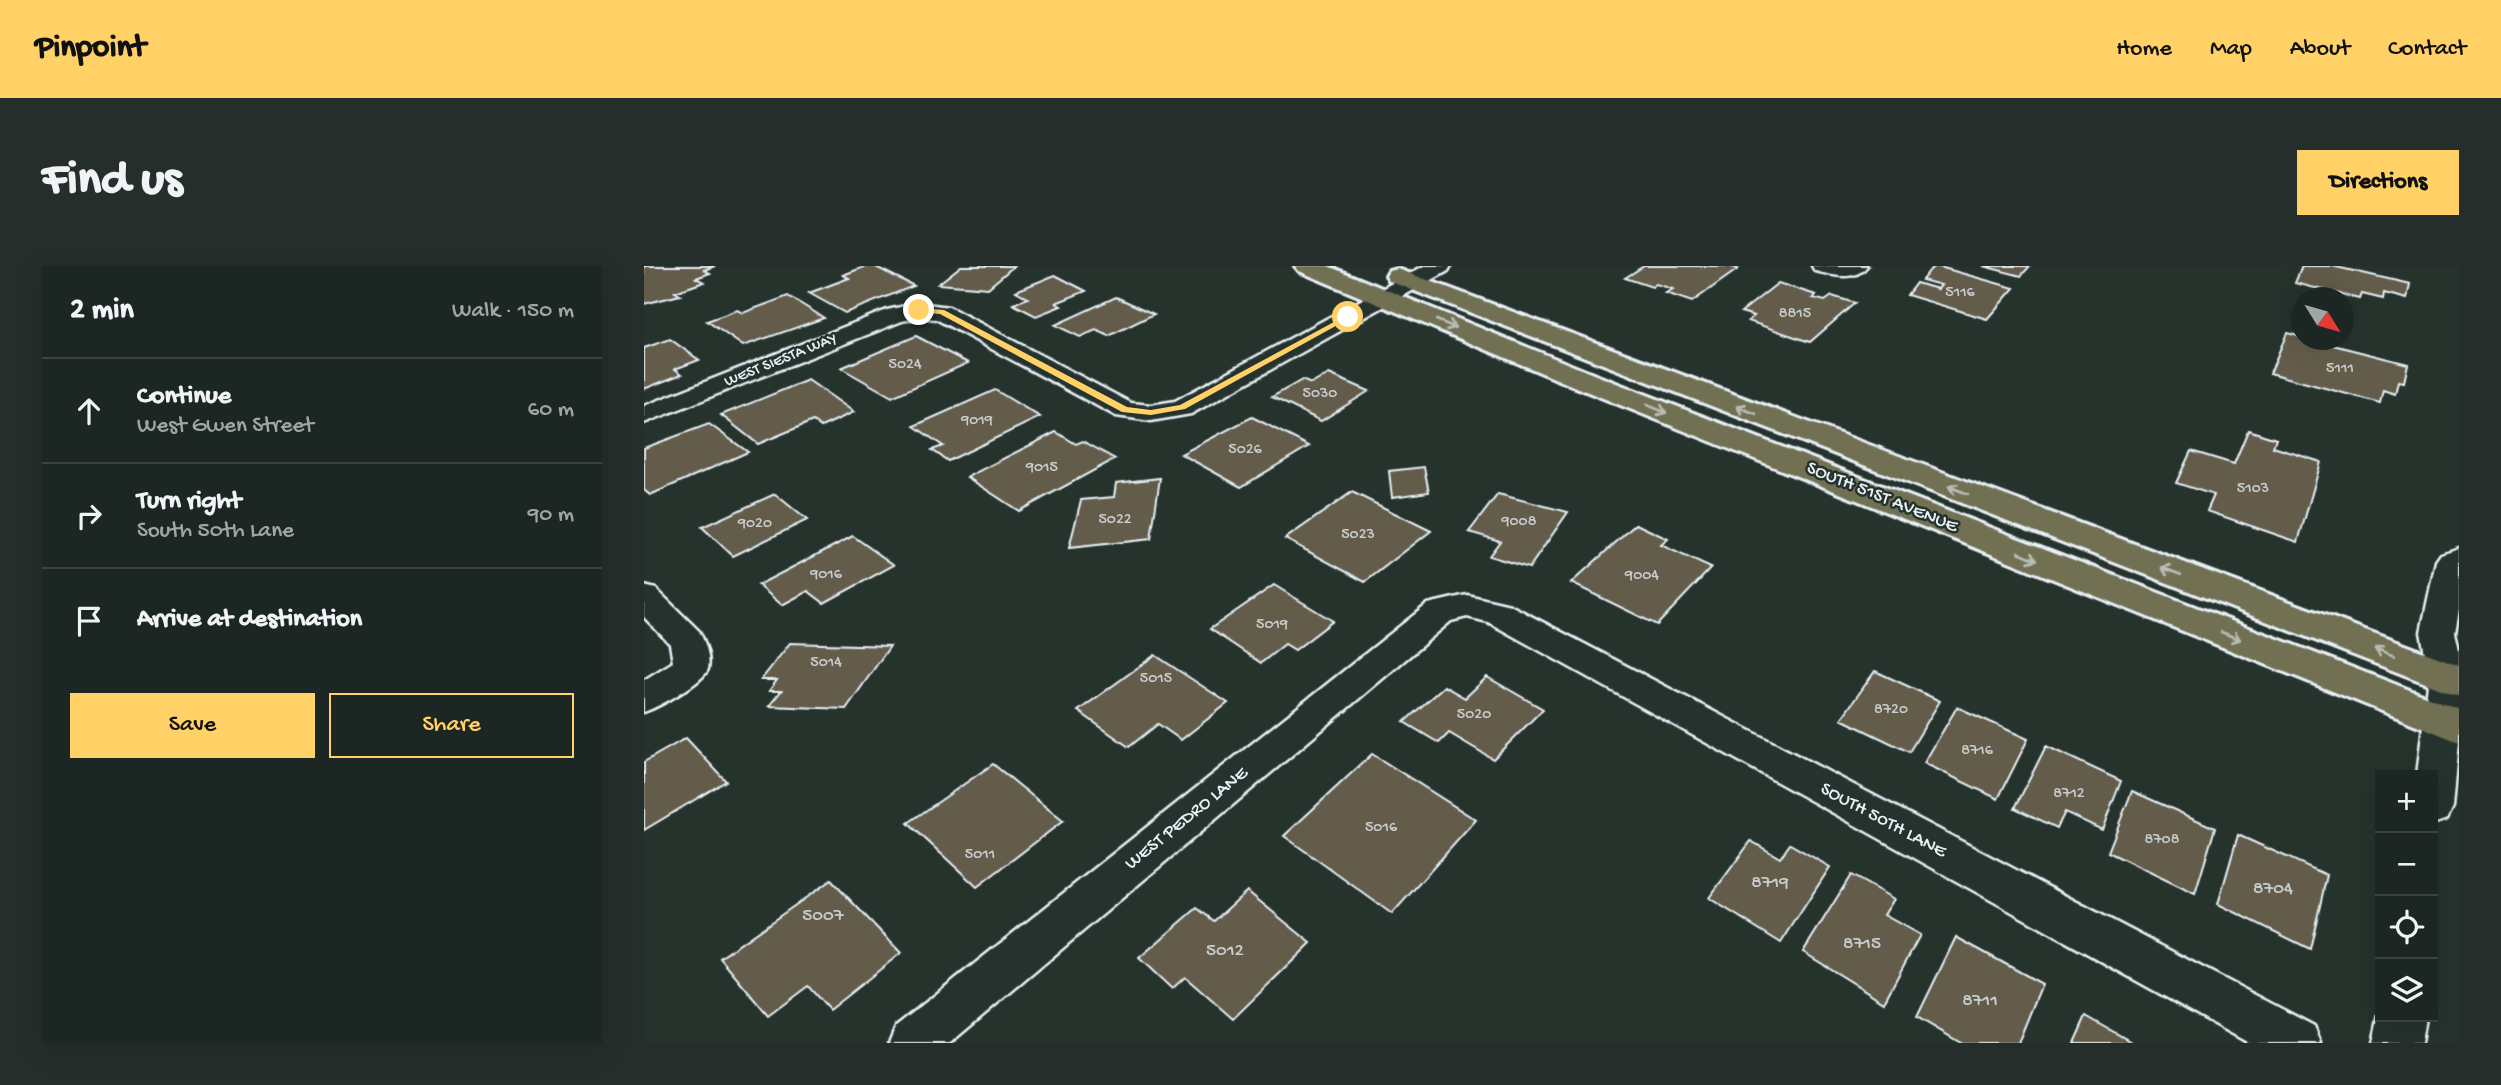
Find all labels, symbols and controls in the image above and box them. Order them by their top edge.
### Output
text: Pinpoint [35,30,146,68]
text: Home [2116,35,2172,64]
text: Map [2210,35,2252,64]
text: About [2290,35,2350,64]
text: Contact [2388,35,2466,64]
button: Directions [2297,150,2459,215]
text: Find us [42,153,182,211]
house number: 5116 [1945,284,1976,303]
north arrow [2291,287,2354,350]
text: 2 min [70,294,134,329]
route end [903,294,934,325]
text: Walk · 150 m [452,298,574,325]
route start [1332,301,1363,332]
house number: 8815 [1779,305,1811,324]
one-way arrow [1434,319,1456,332]
street label: WEST SIESTA WAY [722,330,840,392]
house number: 5024 [889,356,922,375]
house number: 5111 [2326,360,2354,379]
text: Continue [137,382,231,413]
house number: 5030 [1303,385,1337,404]
icon: ahead [70,392,108,430]
text: 60 m [528,397,574,424]
one-way arrow [1735,402,1757,415]
one-way arrow [1645,404,1667,417]
house number: 9019 [960,412,993,431]
text: West Gwen Street [137,413,314,440]
house number: 5026 [1228,441,1263,460]
street label: SOUTH 51ST AVENUE [1803,457,1962,539]
house number: 9015 [1025,459,1058,478]
house number: 5103 [2237,480,2269,499]
one-way arrow [1948,483,1970,496]
text: Turn right [137,487,241,518]
icon: right [70,497,108,535]
text: 90 m [528,502,574,529]
house number: 5022 [1098,511,1132,530]
house number: 9008 [1501,513,1537,532]
house number: 9020 [737,515,772,534]
text: South 50th Lane [137,518,294,545]
house number: 5023 [1341,526,1375,545]
one-way arrow [2016,550,2038,563]
one-way arrow [2161,564,2182,577]
house number: 9016 [809,566,843,585]
house number: 9004 [1624,567,1659,586]
icon: arrive [70,602,108,640]
text: Arrive at destination [137,605,362,636]
house number: 5019 [1256,616,1288,635]
one-way arrow [2219,630,2241,643]
one-way arrow [2373,645,2395,658]
house number: 5014 [810,654,842,673]
house number: 5015 [1140,670,1172,689]
button: Save [70,693,315,758]
button: Share [329,693,574,758]
house number: 8720 [1874,701,1908,720]
house number: 5020 [1457,706,1491,725]
house number: 8716 [1961,742,1994,761]
street label: WEST PEDRO LANE [1121,762,1254,876]
map controls [2375,770,2438,1022]
button: + [2375,770,2438,833]
street label: SOUTH 50TH LANE [1816,778,1951,864]
house number: 8712 [2053,785,2085,804]
house number: 5016 [1365,819,1398,838]
house number: 8708 [2145,831,2180,850]
button: − [2375,833,2438,896]
house number: 5011 [965,846,995,865]
house number: 8719 [1751,872,1789,895]
house number: 8704 [2253,878,2293,901]
button: locate [2375,896,2438,959]
house number: 5007 [802,905,845,928]
house number: 8715 [1843,933,1881,956]
house number: 5012 [1206,940,1244,963]
button: layers [2375,959,2438,1022]
house number: 8711 [1962,990,1998,1013]

